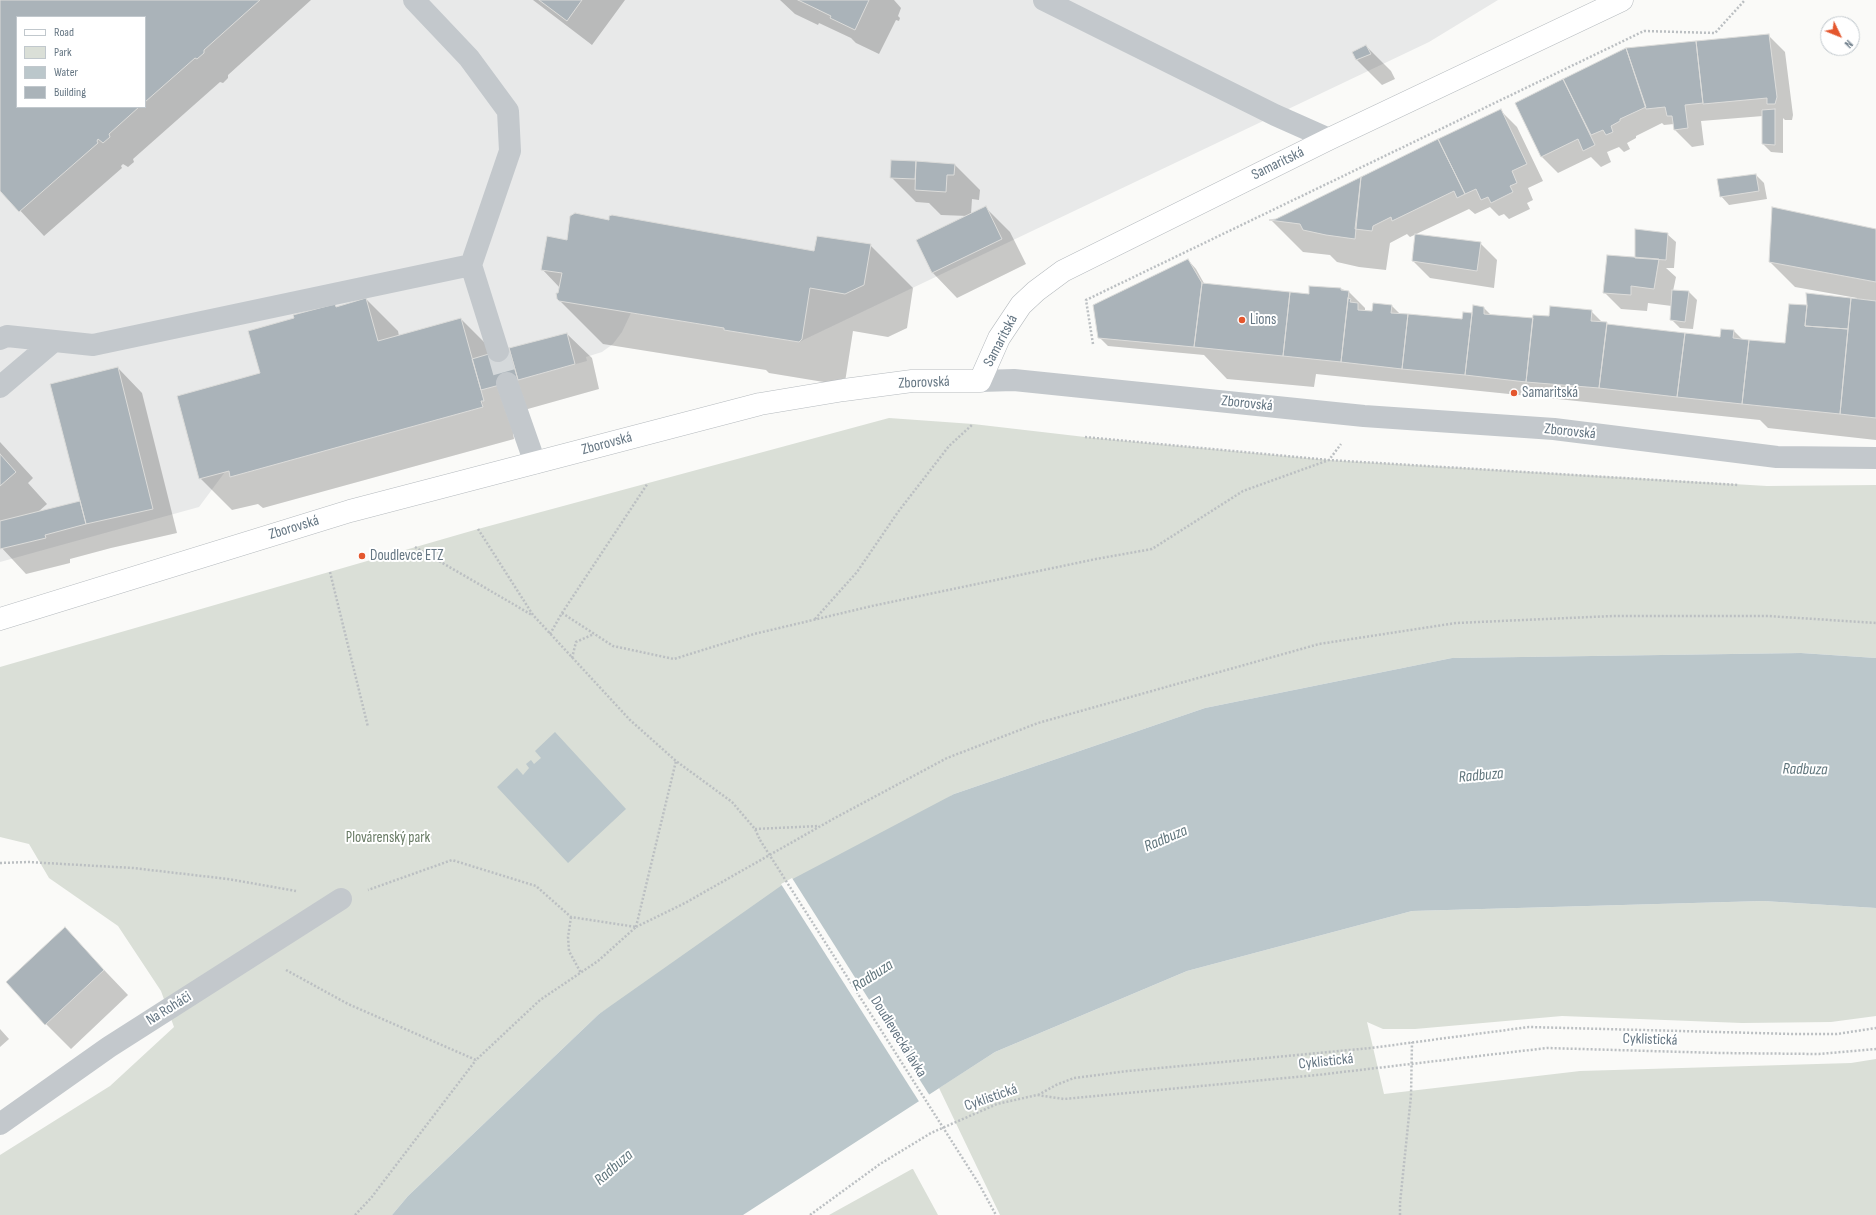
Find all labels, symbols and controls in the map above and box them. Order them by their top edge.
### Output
legend [16,16,146,108]
north arrow [1820,16,1860,56]
text: Road [54,25,74,40]
text: N [1842,37,1855,50]
text: Park [54,45,72,60]
text: Water [54,65,78,80]
text: Building [54,85,86,100]
street label: Samaritská [1249,144,1307,184]
place label: Lions [1250,311,1276,329]
street label: Samaritská [980,312,1022,370]
marker: Lions [1237,315,1247,325]
street label: Zborovská [898,373,950,393]
place label: Samaritská [1522,384,1578,402]
marker: Samaritská [1509,388,1519,398]
street label: Zborovská [1220,392,1274,416]
street label: Zborovská [1543,420,1597,444]
street label: Zborovská [580,429,634,459]
street label: Zborovská [267,512,321,544]
place label: Doudlevce ETZ [370,547,443,565]
marker: Doudlevce ETZ [357,551,367,561]
water label: Radbuza [1782,760,1828,780]
water label: Radbuza [1458,764,1504,788]
water label: Radbuza [1142,821,1190,857]
park label: Plovárenský park [346,829,430,847]
water label: Radbuza [849,956,897,996]
street label: Na Roháči [143,988,195,1030]
street label: Doudlevecká lávka [866,993,930,1081]
street label: Cyklistická [1622,1030,1678,1050]
street label: Cyklistická [1298,1050,1354,1074]
street label: Cyklistická [962,1081,1020,1115]
water label: Radbuza [591,1146,637,1190]

